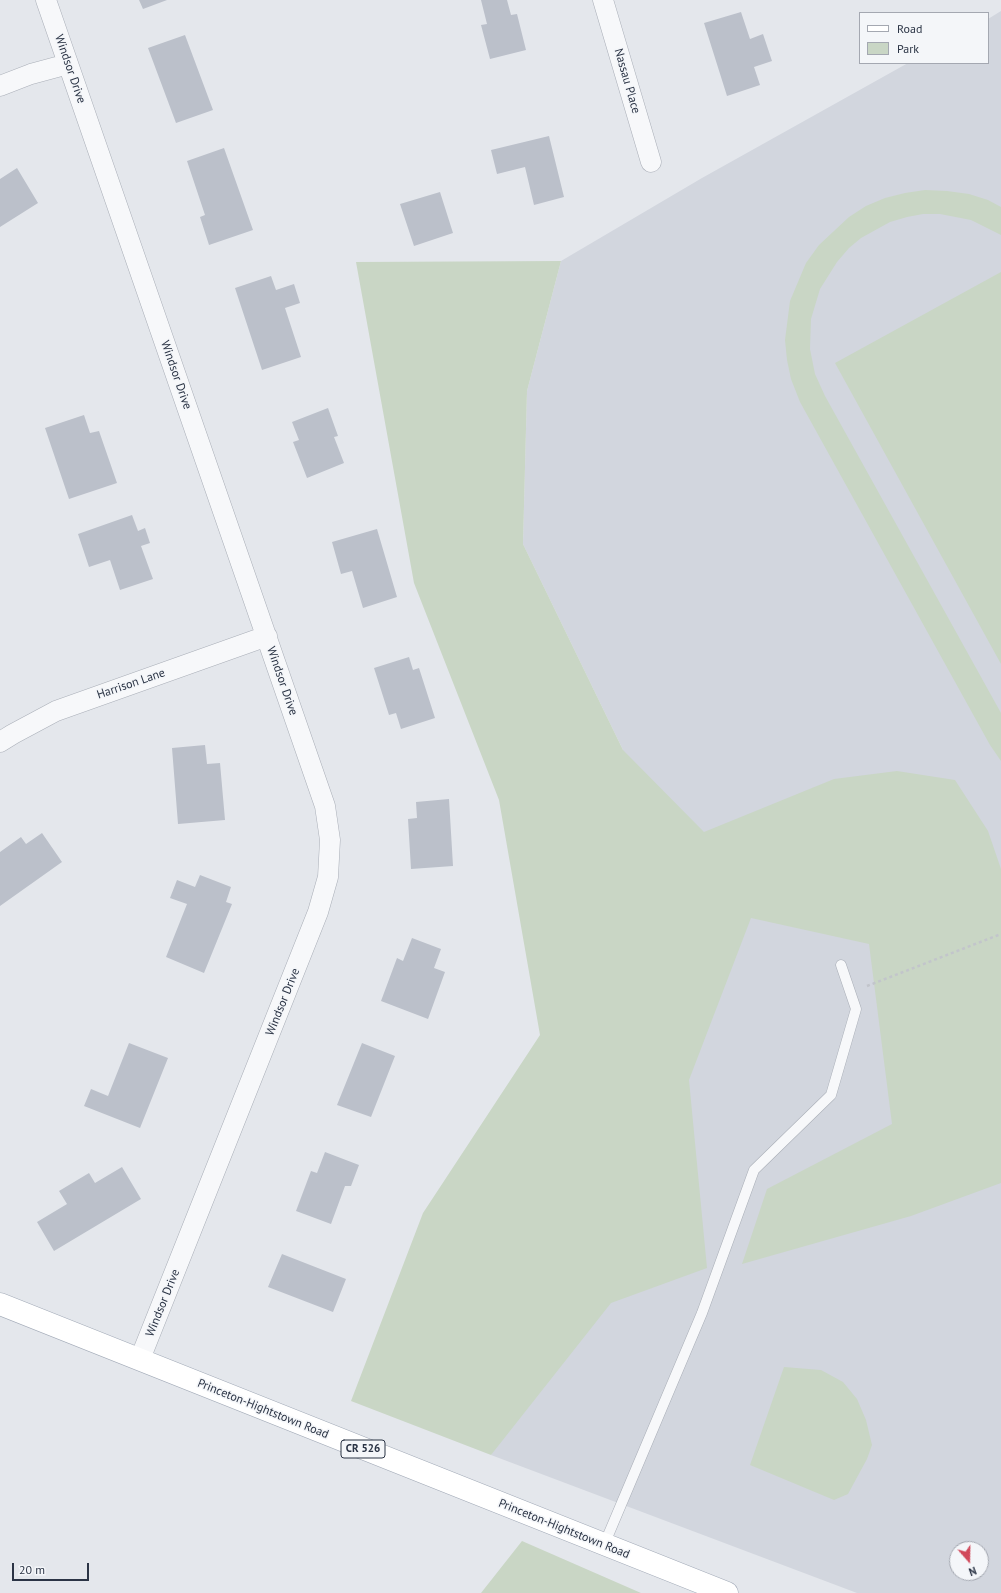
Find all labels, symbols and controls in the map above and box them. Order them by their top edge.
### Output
legend [859,12,989,64]
text: Road [897,21,922,36]
street label: Windsor Drive [51,33,89,105]
text: Park [897,41,919,56]
street label: Nassau Place [611,47,643,115]
street label: Windsor Drive [157,339,195,411]
street label: Windsor Drive [263,645,301,717]
street label: Harrison Lane [95,666,167,702]
street label: Windsor Drive [263,966,303,1038]
street label: Windsor Drive [143,1267,183,1339]
street label: Princeton-Hightstown Road [195,1376,331,1442]
road number: CR 526 [341,1440,385,1458]
street label: Princeton-Hightstown Road [496,1496,632,1562]
north arrow [949,1541,989,1581]
scale bar [14,1555,91,1581]
text: 20 m [19,1562,45,1577]
text: N [967,1564,979,1579]

